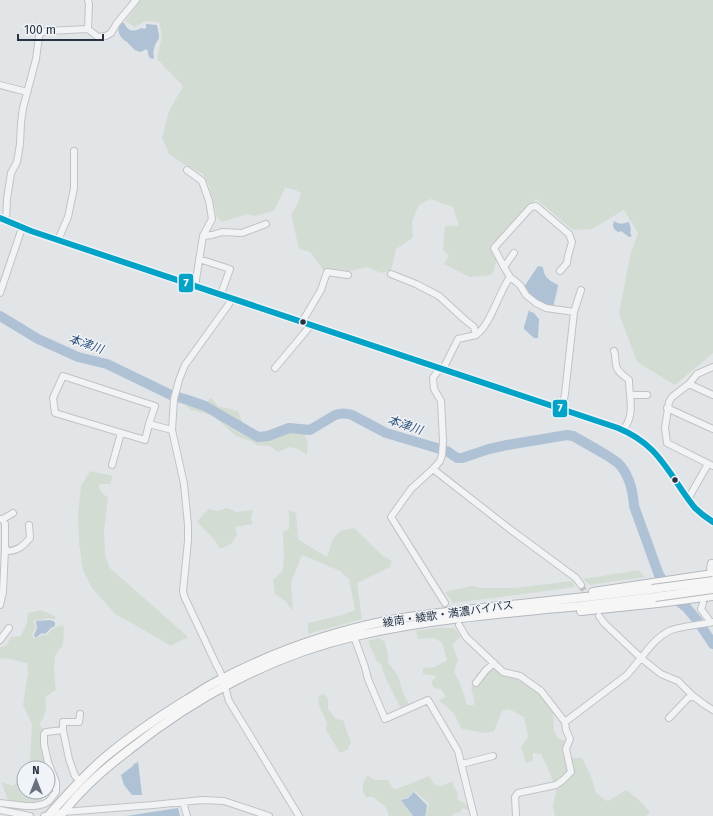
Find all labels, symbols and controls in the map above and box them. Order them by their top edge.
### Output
scale bar [18,16,103,42]
text: 100 m [24,23,56,37]
line badge: 7 [178,273,194,293]
text: 7 [183,277,189,290]
unlabelled marker [298,317,308,327]
water label: 本津川 [67,332,107,357]
line badge: 7 [552,399,568,418]
text: 7 [557,402,563,415]
water label: 本津川 [386,413,426,438]
unlabelled marker [670,475,680,485]
street label: 綾南・綾歌・満濃バイパス [382,598,514,630]
north arrow [16,760,56,800]
text: N [32,764,40,777]

